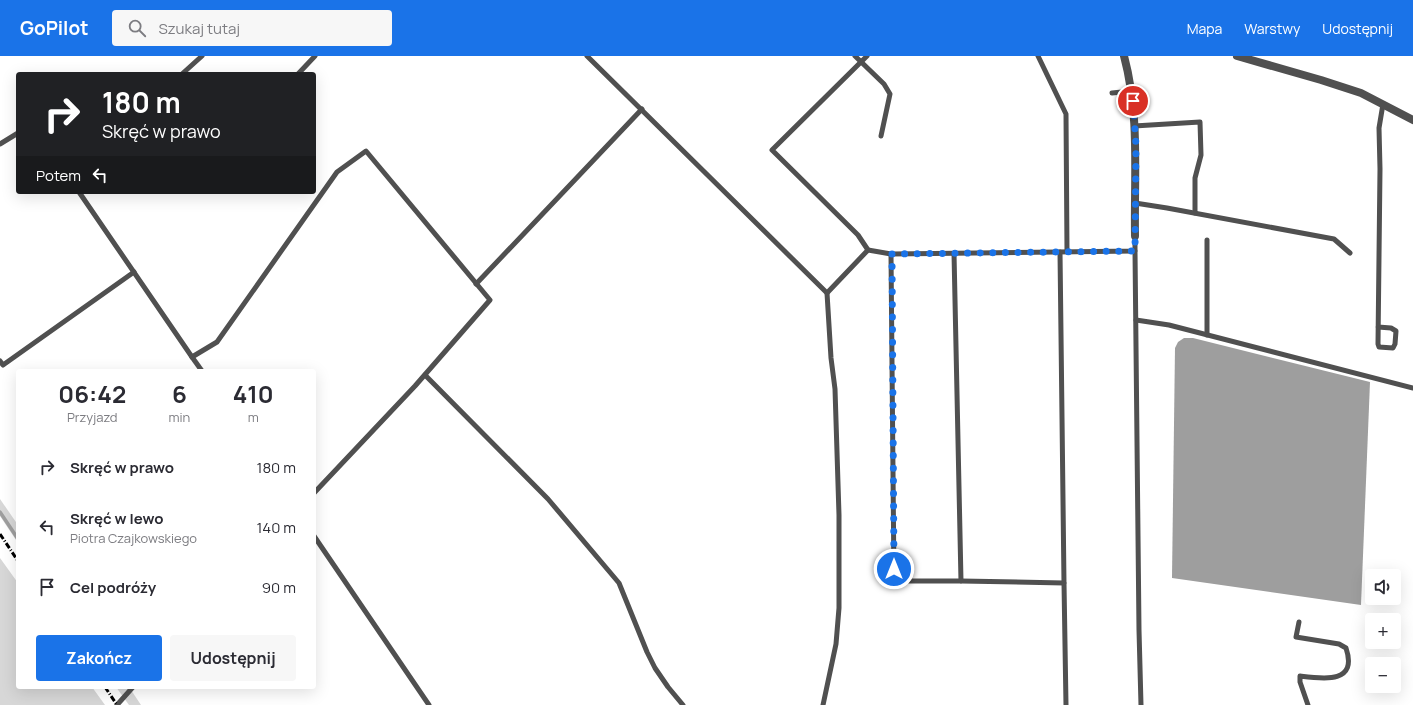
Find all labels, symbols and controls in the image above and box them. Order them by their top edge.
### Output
search box [112,10,392,46]
text: GoPilot [20,15,88,41]
icon: search [126,17,148,39]
text: Szukaj tutaj [158,18,240,39]
text: Mapa [1187,19,1222,38]
text: Warstwy [1244,19,1300,38]
text: Udostępnij [1322,19,1393,38]
text: 180 m [102,83,181,121]
pin [1116,84,1150,118]
icon: right [36,88,88,140]
icon: arrive [1122,90,1144,112]
text: Skręć w prawo [102,119,221,143]
icon: left [89,164,111,186]
text: Potem [36,165,81,186]
text: 06:42 [58,377,126,410]
text: 6 [172,377,187,410]
text: 410 [233,377,274,410]
text: Przyjazd [67,408,118,426]
text: min [169,408,190,426]
text: m [248,408,259,426]
icon: right [36,456,58,478]
text: Skręć w prawo [70,457,174,478]
text: 180 m [257,457,296,478]
text: Skręć w lewo [70,508,164,529]
icon: left [36,516,58,538]
text: 140 m [256,517,296,538]
text: Piotra Czajkowskiego [70,529,197,547]
position arrow [873,548,915,590]
map controls [1365,569,1401,693]
button: sound [1365,569,1401,605]
icon: arrive [36,576,58,598]
text: Cel podróży [70,577,156,598]
text: 90 m [262,577,296,598]
button: + [1365,613,1401,649]
button: Zakończ [36,635,162,681]
button: Udostępnij [170,635,296,681]
button: − [1365,657,1401,693]

